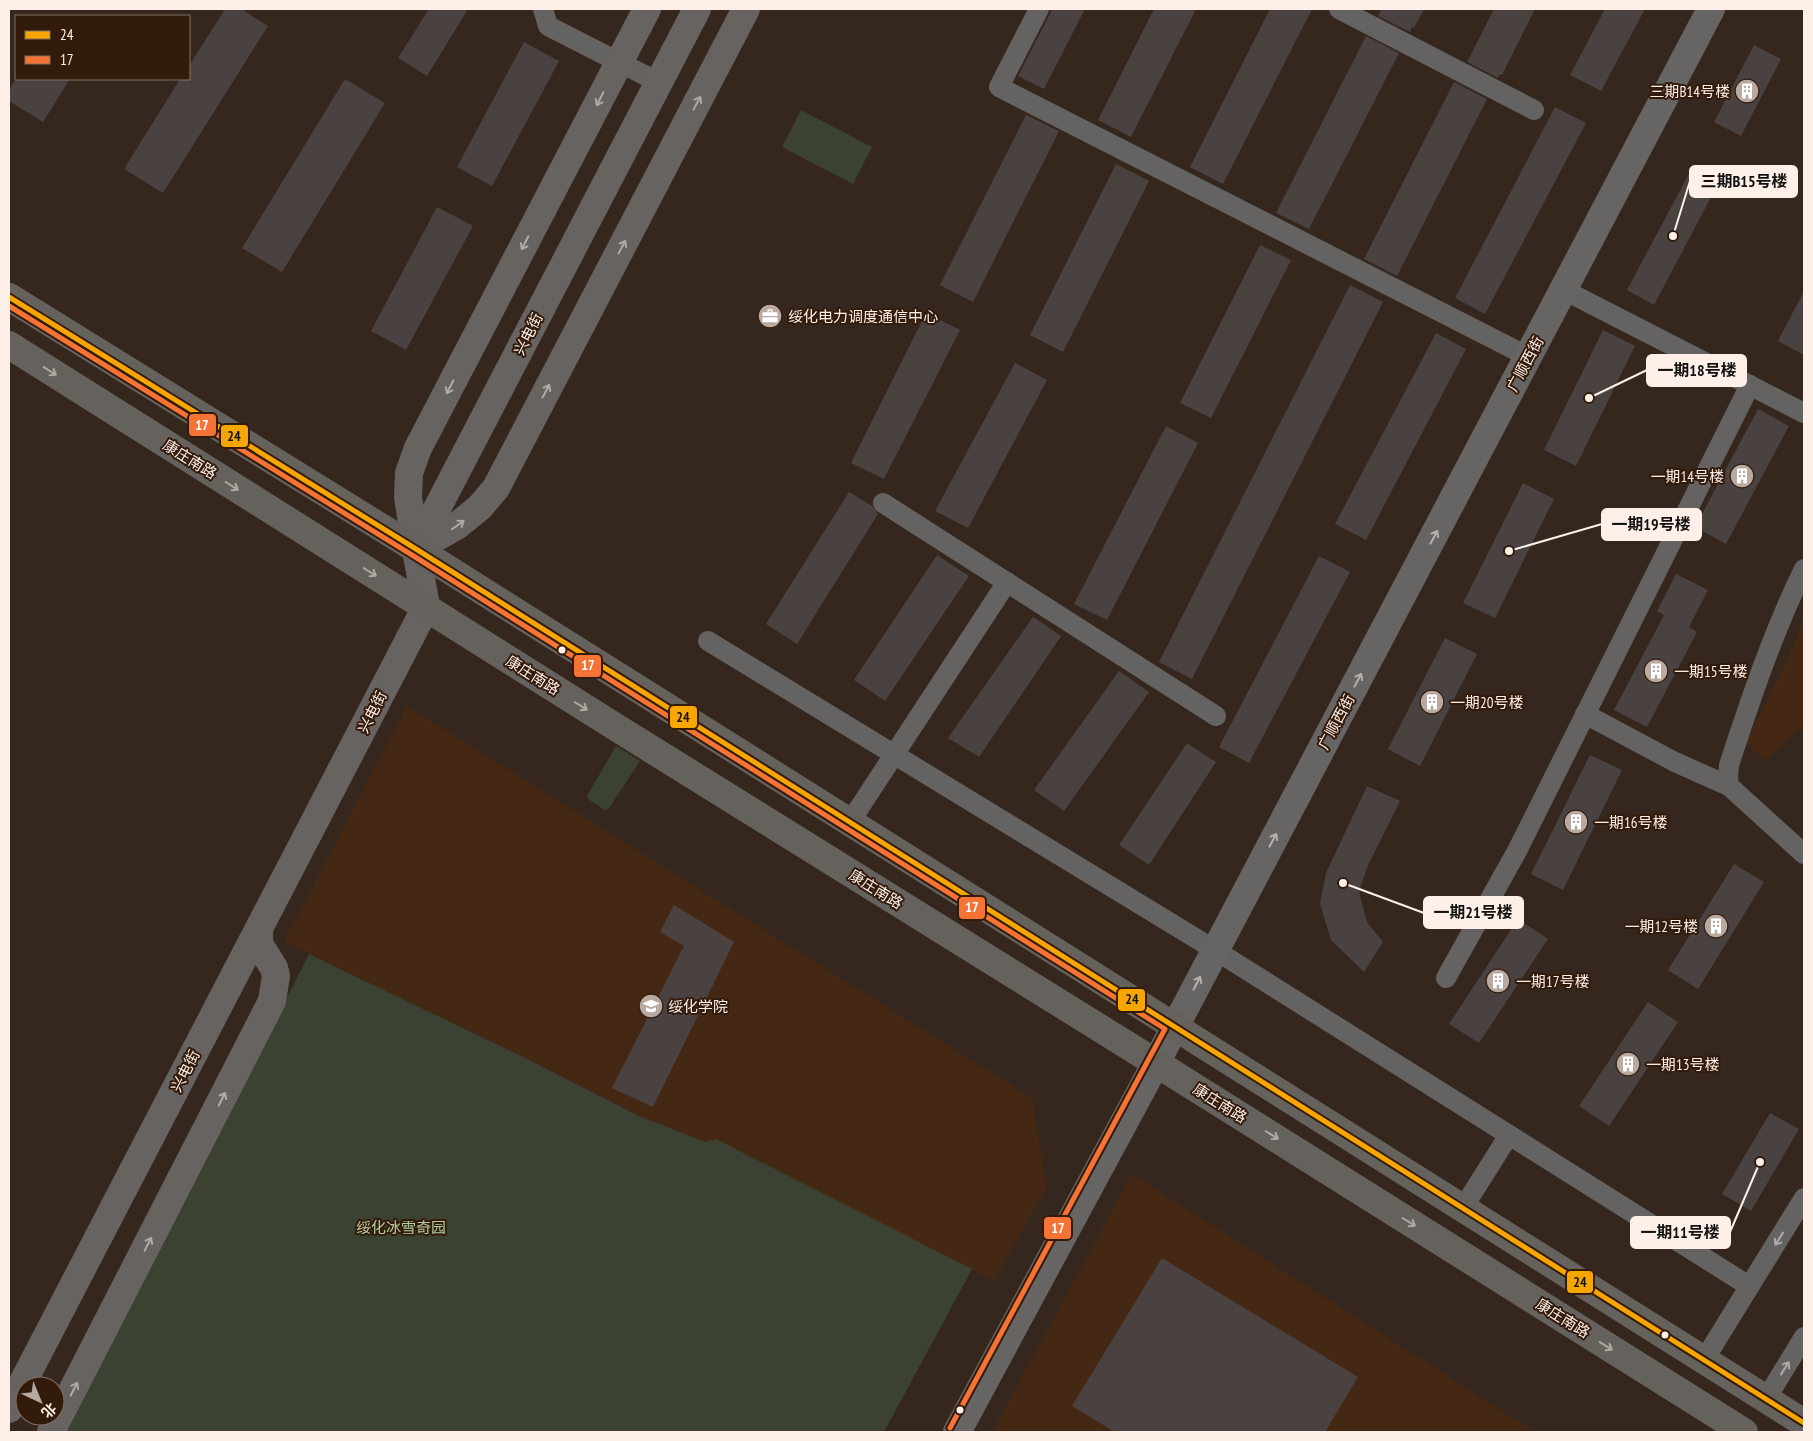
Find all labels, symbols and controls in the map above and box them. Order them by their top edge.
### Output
legend [15,15,190,80]
text: 24 [60,25,74,44]
text: 17 [60,50,74,69]
building icon: 三期B14号楼 [1734,78,1760,104]
place label: 三期B14号楼 [1649,82,1730,101]
one-way arrow [595,91,605,106]
one-way arrow [693,96,702,111]
callout: 三期B15号楼 [1690,166,1797,197]
text: 三期B15号楼 [1700,171,1788,191]
one-way arrow [520,235,530,250]
one-way arrow [618,240,627,255]
office icon: 绥化电力调度通信中心 [757,303,783,329]
place label: 绥化电力调度通信中心 [788,307,938,326]
street label: 兴电街 [509,310,547,358]
street label: 广顺西街 [1503,333,1547,395]
callout: 一期18号楼 [1647,355,1746,386]
text: 一期18号楼 [1657,360,1737,380]
one-way arrow [43,366,57,377]
one-way arrow [445,379,454,394]
one-way arrow [542,384,551,399]
line badge: 17 [188,413,217,437]
text: 17 [195,416,209,434]
line badge: 24 [220,424,249,448]
text: 24 [227,427,241,445]
street label: 康庄南路 [160,435,220,483]
building icon: 一期14号楼 [1729,463,1755,489]
place label: 一期14号楼 [1650,467,1724,486]
one-way arrow [225,481,239,491]
callout: 一期19号楼 [1602,509,1701,540]
text: 一期19号楼 [1611,514,1691,534]
one-way arrow [451,519,465,530]
one-way arrow [1430,530,1439,545]
one-way arrow [362,567,376,577]
unlabelled marker [557,645,567,655]
street label: 康庄南路 [503,651,563,699]
line badge: 17 [573,654,602,678]
text: 17 [581,656,595,674]
building icon: 一期15号楼 [1643,658,1669,684]
place label: 一期15号楼 [1674,662,1748,681]
one-way arrow [1353,673,1363,688]
street label: 兴电街 [353,688,391,736]
building icon: 一期20号楼 [1419,689,1445,715]
street label: 广顺西街 [1314,691,1358,753]
place label: 一期20号楼 [1450,693,1524,712]
one-way arrow [574,701,588,711]
line badge: 24 [669,705,698,729]
text: 24 [676,708,690,726]
building icon: 一期16号楼 [1563,809,1589,835]
place label: 一期16号楼 [1594,813,1668,832]
one-way arrow [1269,833,1279,847]
street label: 康庄南路 [846,865,906,913]
line badge: 17 [958,896,986,920]
callout: 一期21号楼 [1424,897,1523,928]
text: 17 [965,898,979,916]
text: 一期21号楼 [1433,902,1513,922]
building icon: 一期12号楼 [1703,913,1729,939]
place label: 一期12号楼 [1624,917,1698,936]
building icon: 一期17号楼 [1485,968,1511,994]
place label: 一期17号楼 [1516,972,1590,991]
one-way arrow [1193,976,1203,991]
line badge: 24 [1117,988,1146,1012]
text: 24 [1125,990,1139,1008]
school or university icon: 绥化学院 [638,993,664,1019]
place label: 绥化学院 [668,997,728,1016]
street label: 兴电街 [166,1047,204,1095]
building icon: 一期13号楼 [1615,1051,1641,1077]
place label: 一期13号楼 [1646,1055,1720,1074]
street label: 康庄南路 [1190,1079,1250,1127]
one-way arrow [217,1092,227,1107]
one-way arrow [1264,1130,1278,1140]
line badge: 17 [1043,1216,1072,1240]
one-way arrow [1402,1217,1416,1227]
callout: 一期11号楼 [1631,1217,1730,1248]
park label: 绥化冰雪奇园 [356,1218,446,1237]
text: 17 [1051,1219,1065,1237]
text: 一期11号楼 [1640,1222,1720,1242]
one-way arrow [1773,1232,1783,1246]
one-way arrow [144,1237,153,1252]
line badge: 24 [1566,1270,1594,1294]
text: 24 [1573,1273,1587,1291]
street label: 康庄南路 [1533,1294,1593,1342]
unlabelled marker [1660,1330,1670,1340]
one-way arrow [1598,1341,1612,1351]
one-way arrow [1780,1361,1790,1375]
north arrow [15,1376,65,1426]
one-way arrow [70,1382,79,1397]
text: 北 [38,1399,60,1422]
unlabelled marker [955,1405,965,1415]

